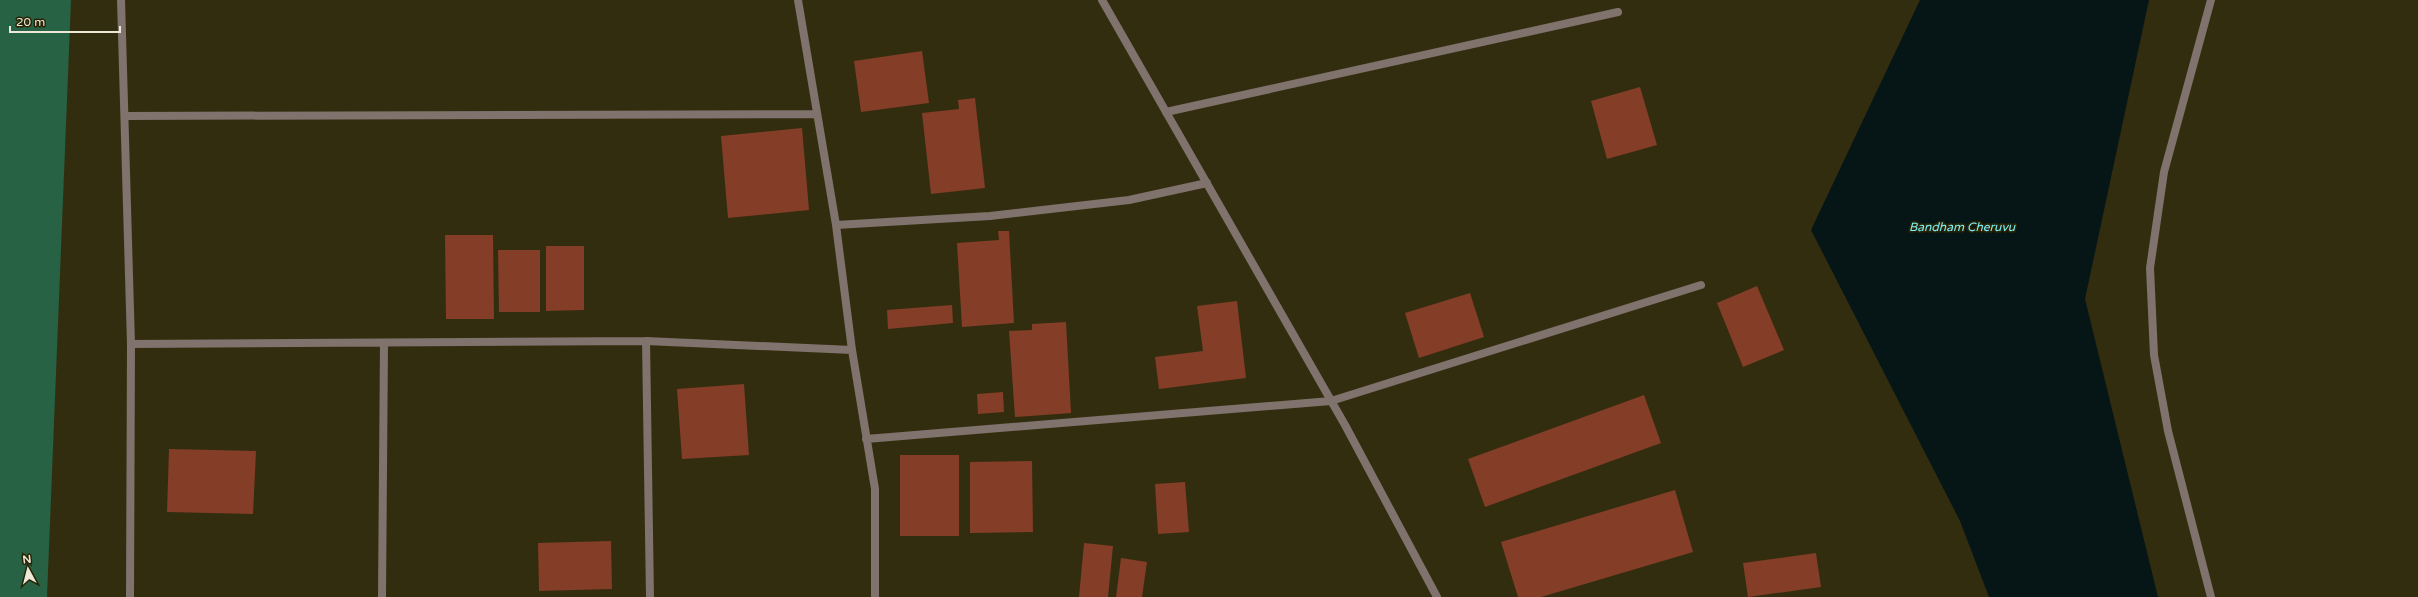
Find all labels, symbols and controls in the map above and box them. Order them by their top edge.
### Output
scale bar [10,8,120,34]
text: 20 m [16,15,45,29]
water label: Bandham Cheruvu [1909,220,2016,234]
north arrow [8,549,48,589]
text: N [22,553,32,567]

